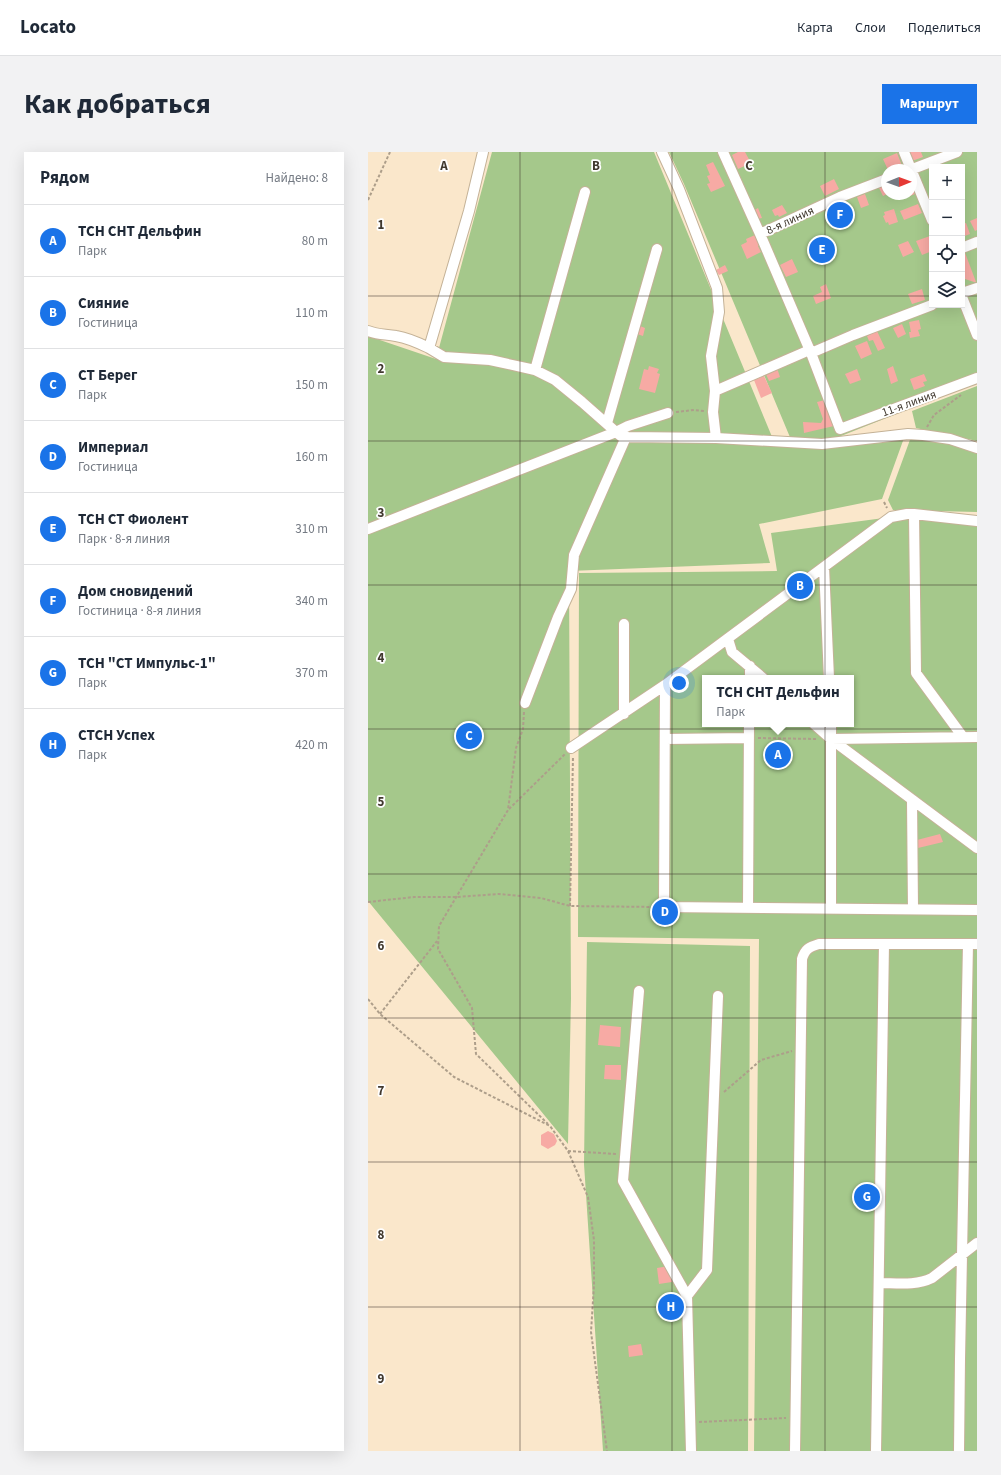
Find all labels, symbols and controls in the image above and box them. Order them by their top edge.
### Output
text: Locato [20,14,76,41]
text: Карта [797,18,833,38]
text: Слои [855,18,886,38]
text: Поделиться [908,18,981,38]
text: Как добраться [24,84,211,124]
button: Маршрут [882,84,977,124]
text: A [439,157,448,175]
text: B [592,157,600,175]
text: C [745,157,753,175]
north arrow [881,164,917,200]
map controls [929,164,965,308]
button: + [929,164,965,200]
text: Рядом [40,166,90,190]
text: Найдено: 8 [266,169,328,187]
pin: F [827,200,853,230]
button: − [929,200,965,236]
street label: 8-я линия [764,202,817,239]
text: 1 [378,216,385,234]
text: ТСН СНТ Дельфин [78,221,202,242]
text: A [49,232,57,250]
text: 80 m [302,232,328,250]
pin: E [809,235,835,265]
button: locate [929,236,965,272]
text: Парк [78,242,107,260]
button: layers [929,272,965,308]
text: Сияние [78,293,129,314]
text: B [49,304,57,322]
text: 110 m [295,304,328,322]
text: Гостиница [78,314,138,332]
text: 2 [378,360,385,378]
text: СТ Берег [78,365,138,386]
text: C [49,376,57,394]
text: 150 m [295,376,328,394]
text: Парк [78,386,107,404]
street label: 11-я линия [879,386,939,421]
text: Империал [78,437,148,458]
text: D [49,448,57,466]
text: 160 m [295,448,328,466]
text: Гостиница [78,458,138,476]
text: 3 [378,504,385,522]
text: ТСН СТ Фиолент [78,509,189,530]
text: E [49,520,57,538]
text: 310 m [295,520,328,538]
text: Парк · 8-я линия [78,530,170,548]
pin: B [787,571,813,601]
text: Дом сновидений [78,581,193,602]
text: F [50,592,56,610]
text: 340 m [295,592,328,610]
text: Гостиница · 8-я линия [78,602,201,620]
text: 4 [378,649,385,667]
text: ТСН "СТ Импульс-1" [78,653,216,674]
text: G [49,664,57,682]
text: 370 m [295,664,328,682]
your location [669,673,689,693]
text: Парк [78,674,107,692]
popup [702,675,854,727]
text: ТСН СНТ Дельфин [716,682,840,703]
text: Парк [716,703,745,721]
pin: C [456,721,482,751]
text: СТСН Успех [78,725,155,746]
text: H [49,736,57,754]
text: 420 m [295,736,328,754]
pin: A [765,740,791,770]
text: Парк [78,746,107,764]
text: 5 [378,793,385,811]
pin: D [652,897,678,927]
text: 6 [378,937,385,955]
text: 7 [378,1082,385,1100]
pin: G [854,1182,880,1212]
text: 8 [378,1226,385,1244]
pin: H [658,1292,684,1322]
text: 9 [378,1370,385,1388]

